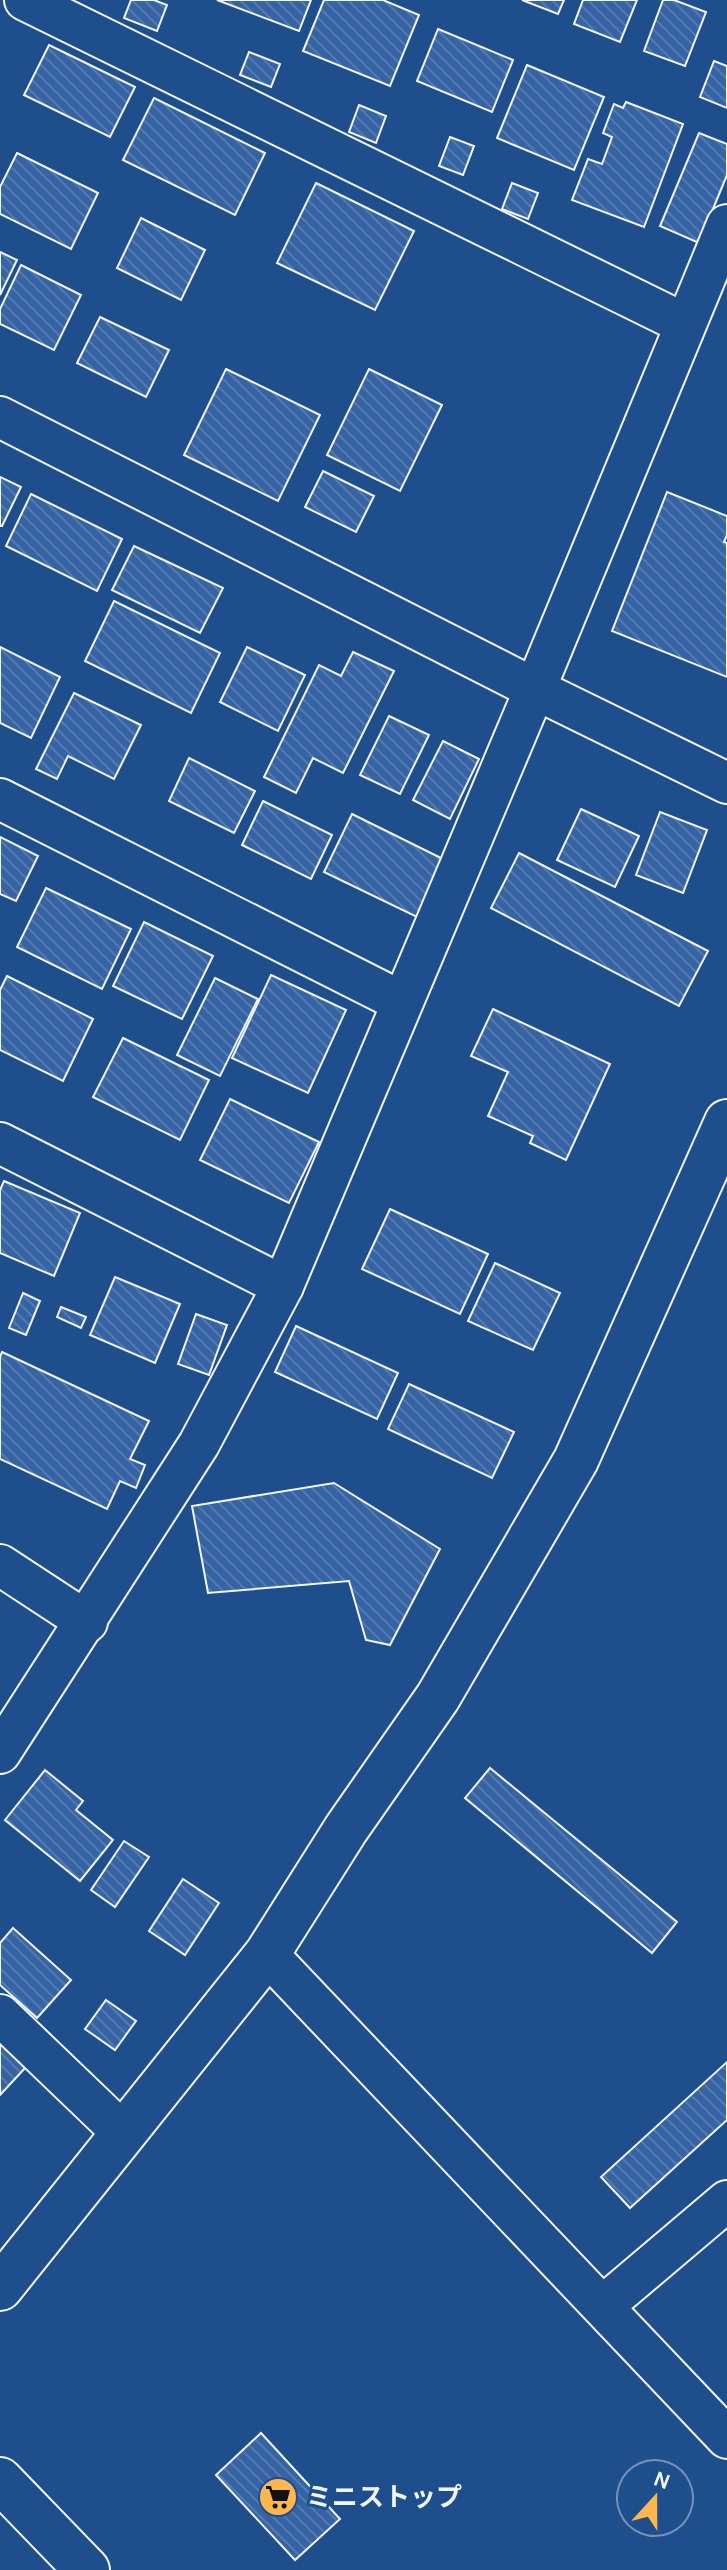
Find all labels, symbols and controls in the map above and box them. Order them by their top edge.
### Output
north arrow [615,2458,695,2538]
text: N [650,2465,674,2495]
supermarket icon: ミニストップ [257,2476,299,2518]
place label: ミニストップ [306,2482,462,2513]

